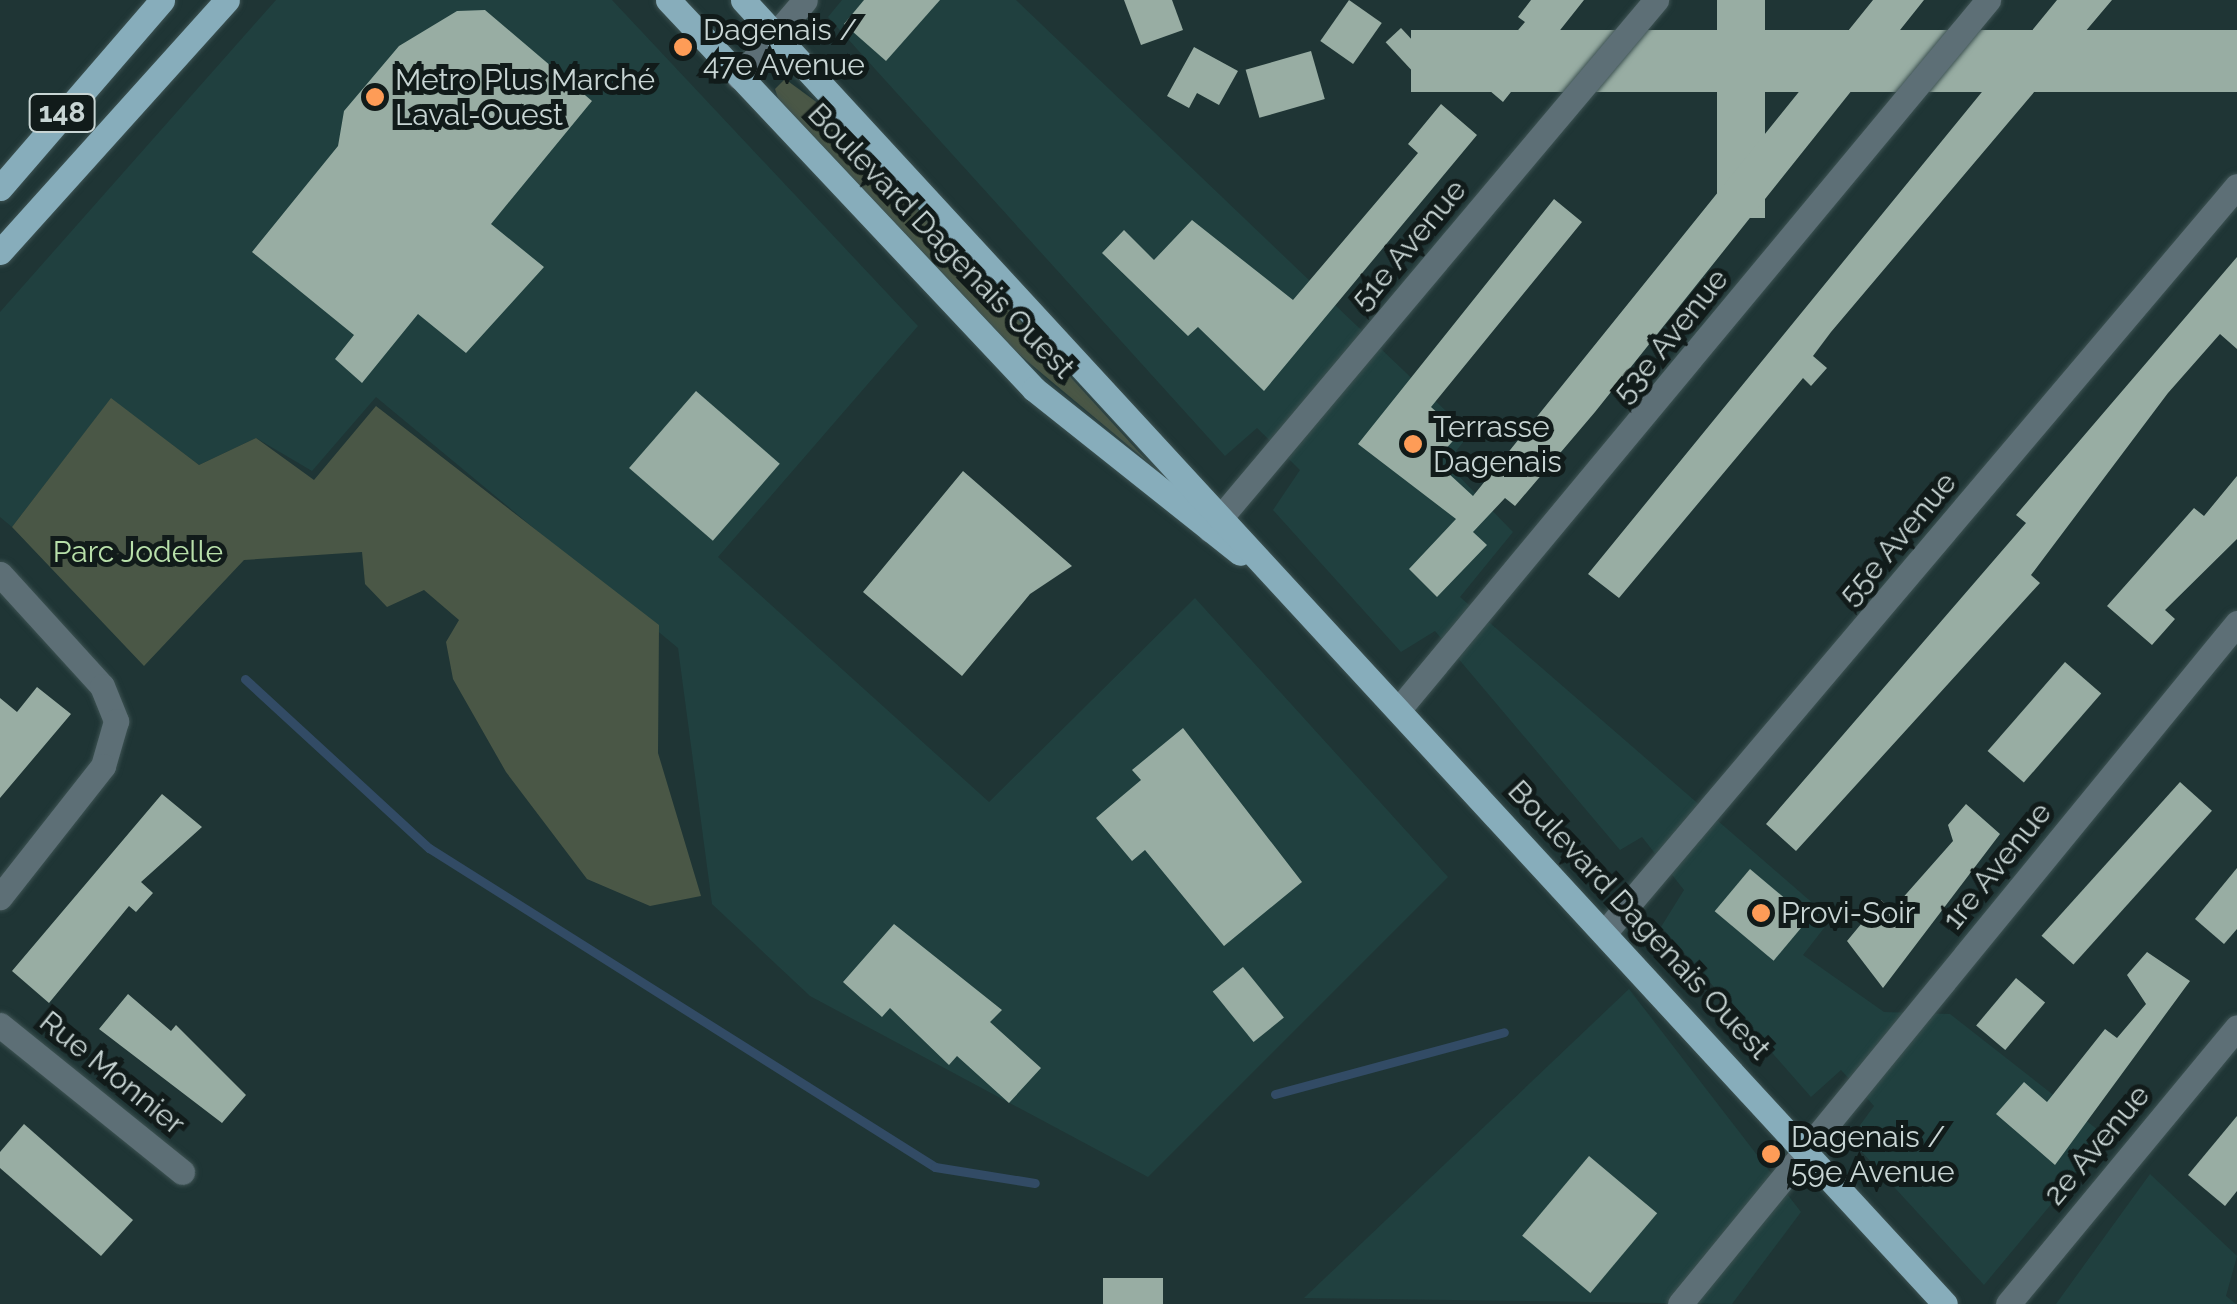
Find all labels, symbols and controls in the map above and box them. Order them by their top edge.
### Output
place label: Dagenais / 47e Avenue [703,12,866,82]
marker: Dagenais / 47e Avenue [672,36,694,58]
place label: Metro Plus Marché Laval-Ouest [395,62,655,132]
marker: Metro Plus Marché Laval-Ouest [364,86,386,108]
road number: 148 [27,90,97,136]
street label: Boulevard Dagenais Ouest [800,96,1082,386]
street label: 51e Avenue [1344,172,1474,318]
street label: 53e Avenue [1606,261,1736,411]
place label: Terrasse Dagenais [1433,409,1562,480]
marker: Terrasse Dagenais [1402,433,1424,455]
street label: 55e Avenue [1832,465,1964,613]
park label: Parc Jodelle [52,534,224,570]
street label: Boulevard Dagenais Ouest [1500,773,1778,1067]
street label: 1re Avenue [1935,795,2059,937]
place label: Provi-Soir [1781,895,1915,931]
marker: Provi-Soir [1750,902,1772,924]
street label: Rue Monnier [32,1004,192,1142]
street label: 2e Avenue [2036,1077,2158,1213]
place label: Dagenais / 59e Avenue [1791,1119,1955,1190]
marker: Dagenais / 59e Avenue [1760,1143,1782,1165]

